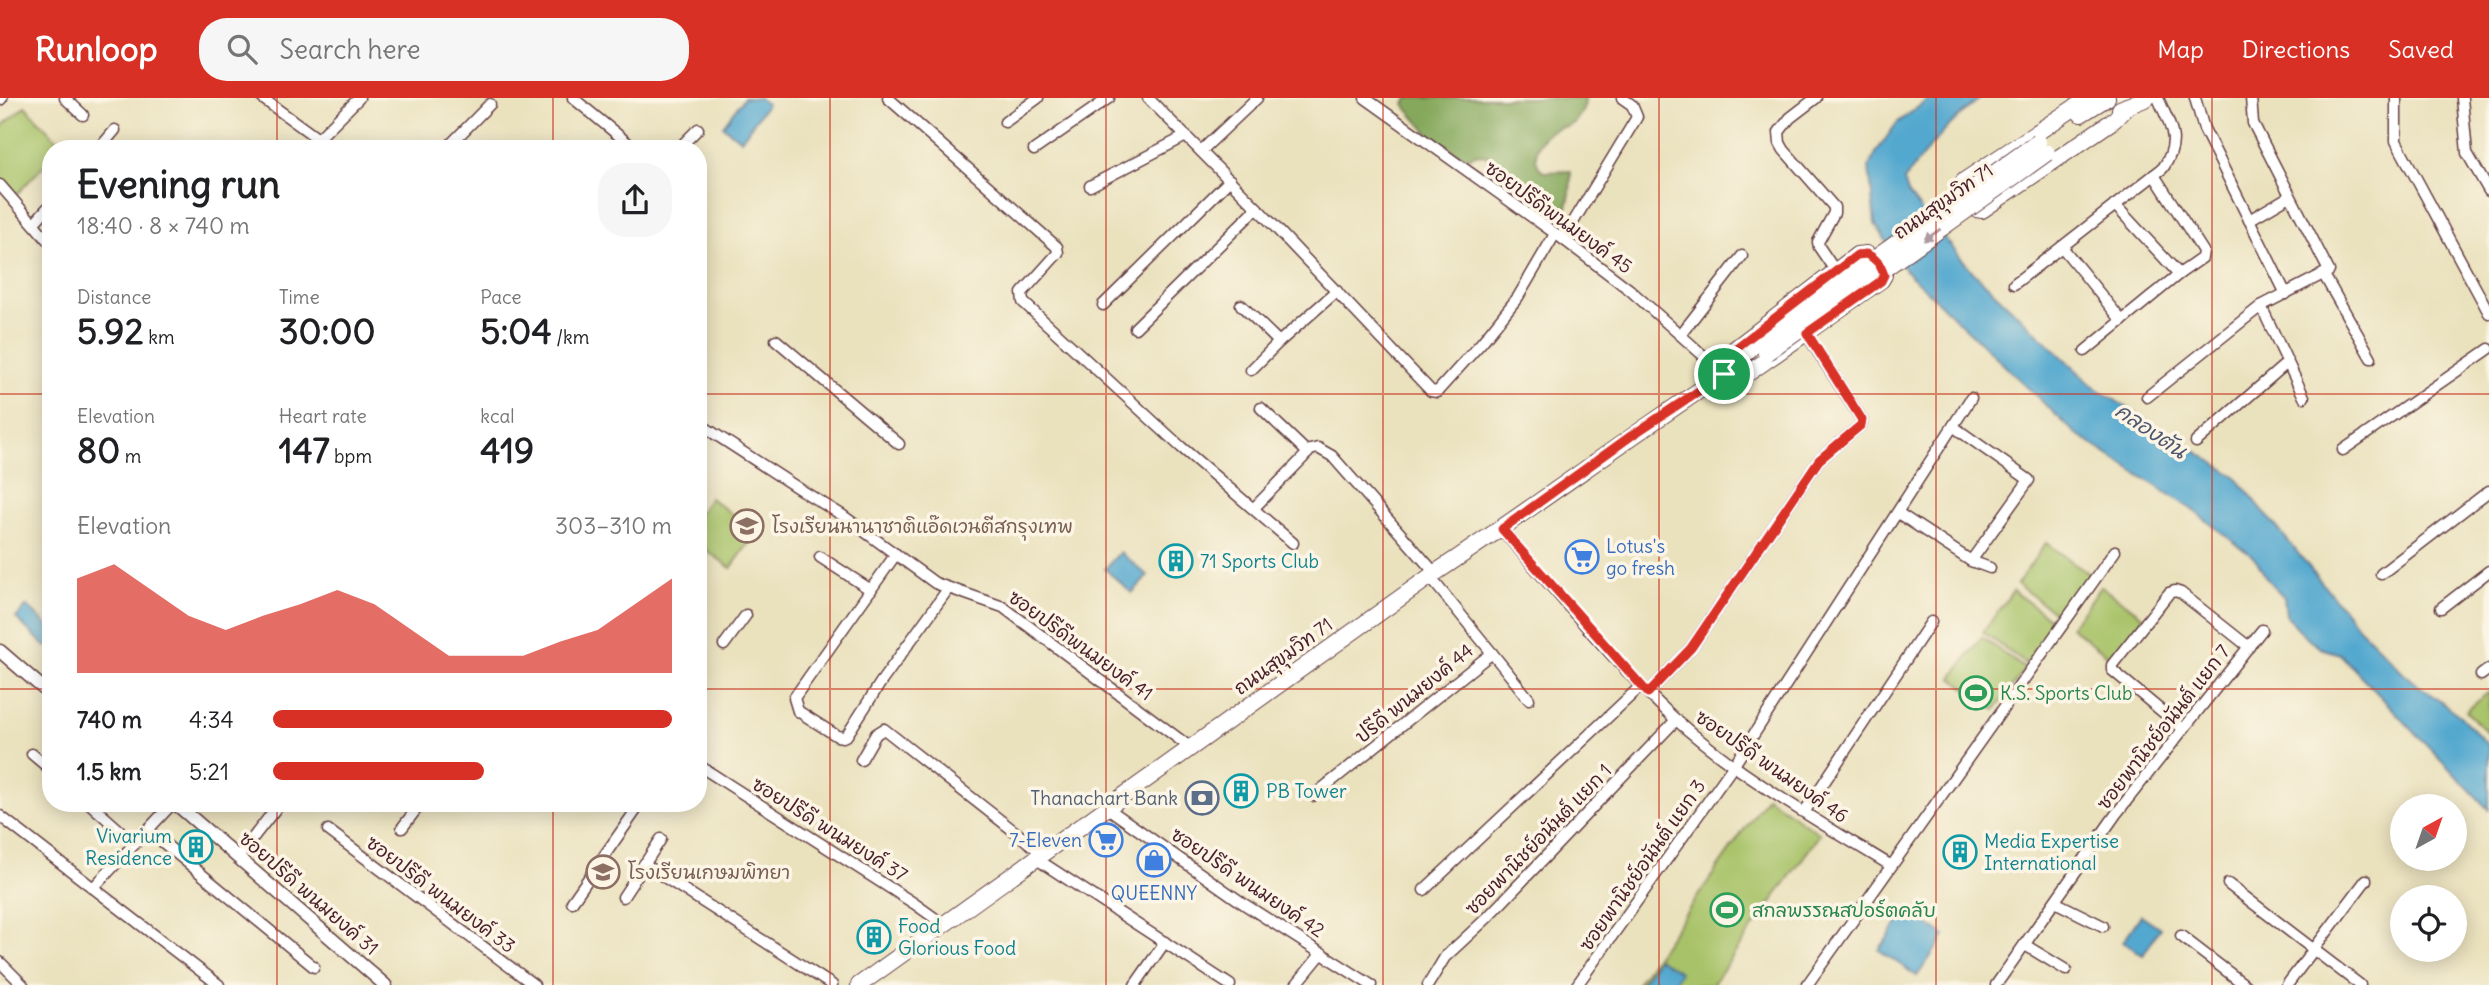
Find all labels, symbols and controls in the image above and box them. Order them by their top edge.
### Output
search box [199,18,689,81]
text: Runloop [35,28,157,70]
icon: search [223,30,261,68]
text: Search here [279,33,420,66]
text: Map [2157,34,2204,64]
text: Directions [2242,34,2350,64]
text: Saved [2388,34,2454,64]
street label: ซอยปรีดีพนมยงค์ 45 [1481,156,1637,278]
street label: ถนนสุขุมวิท 71 [1888,158,1999,247]
text: Evening run [77,161,280,208]
button: share [598,163,672,237]
text: 18:40 · 8 × 740 m [77,211,250,240]
one-way arrow [1923,228,1941,242]
text: Distance [77,285,151,309]
text: Time [279,285,320,309]
text: Pace [480,285,522,309]
text: 5.92 [77,309,144,353]
text: 30:00 [279,309,376,353]
text: 5:04 [480,309,552,353]
text: km [144,325,175,349]
text: /km [552,325,589,349]
pin [1694,344,1754,404]
icon: arrive [1705,355,1743,393]
water label: คลองตัน [2110,397,2193,465]
text: Elevation [77,404,155,428]
text: Heart rate [279,404,367,428]
text: kcal [480,404,515,428]
text: 80 [77,428,120,472]
text: 147 [279,428,330,472]
text: 419 [480,428,534,472]
text: m [120,444,141,468]
text: bpm [330,444,372,468]
school or university icon: โรงเรียนนานาชาติแอ๊ดเวนตีสกรุงเทพ [728,507,766,545]
text: Elevation [77,511,171,540]
text: 303–310 m [555,511,672,540]
place label: โรงเรียนนานาชาติแอ๊ดเวนตีสกรุงเทพ [772,514,1073,541]
place label: Lotus's go fresh [1606,534,1675,580]
supermarket icon: Lotus's go fresh [1563,538,1601,576]
building icon: 71 Sports Club [1157,542,1195,580]
place label: 71 Sports Club [1200,549,1319,573]
street label: ซอยปรีดีพนมยงค์ 41 [1004,585,1158,705]
street label: ถนนสุขุมวิท 71 [1229,612,1339,702]
street label: ปรีดี พนมยงค์ 44 [1350,638,1478,748]
street label: ซอยพานิชย์อนันต์ แยก 7 [2091,640,2235,814]
sports icon: K.S. Sports Club [1957,674,1995,712]
place label: K.S. Sports Club [2000,681,2132,705]
street label: ซอยปรีดี พนมยงค์ 46 [1691,704,1853,828]
text: 740 m [77,705,142,734]
text: 4:34 [189,705,234,734]
text: 1.5 km [77,757,142,786]
text: 5:21 [189,757,229,786]
street label: ซอยพานิชย์อนันต์ แยก 1 [1460,758,1616,920]
street label: ซอยปรีดี พนมยงค์ 37 [748,771,912,887]
building icon: PB Tower [1222,772,1260,810]
street label: ซอยพานิชย์อนันต์ แยก 3 [1574,775,1710,955]
bank icon: Thanachart Bank [1183,779,1221,817]
place label: PB Tower [1266,779,1347,803]
place label: Thanachart Bank [1030,786,1178,810]
north arrow [2390,794,2468,872]
map controls [2390,794,2467,962]
supermarket icon: 7-Eleven [1087,821,1125,859]
street label: ซอยปรีดี พนมยงค์ 42 [1167,822,1329,942]
place label: Vivarium Residence [85,824,172,870]
street label: ซอยปรีดี พนมยงค์ 31 [234,826,384,960]
building icon: Vivarium Residence [177,828,215,866]
place label: 7-Eleven [1009,828,1082,852]
place label: Media Expertise International [1984,829,2119,875]
street label: ซอยปรีดี พนมยงค์ 33 [362,830,520,958]
building icon: Media Expertise International [1941,833,1979,871]
shop icon: QUEENNY [1135,841,1173,879]
school or university icon: โรงเรียนเกษมพิทยา [584,853,622,891]
place label: โรงเรียนเกษมพิทยา [628,860,790,884]
place label: QUEENNY [1111,881,1198,905]
button: locate [2390,885,2467,962]
sports icon: สกลพรรณสปอร์ตคลับ [1708,891,1746,929]
place label: สกลพรรณสปอร์ตคลับ [1752,898,1936,922]
place label: Food Glorious Food [898,914,1016,960]
building icon: Food Glorious Food [855,918,893,956]

